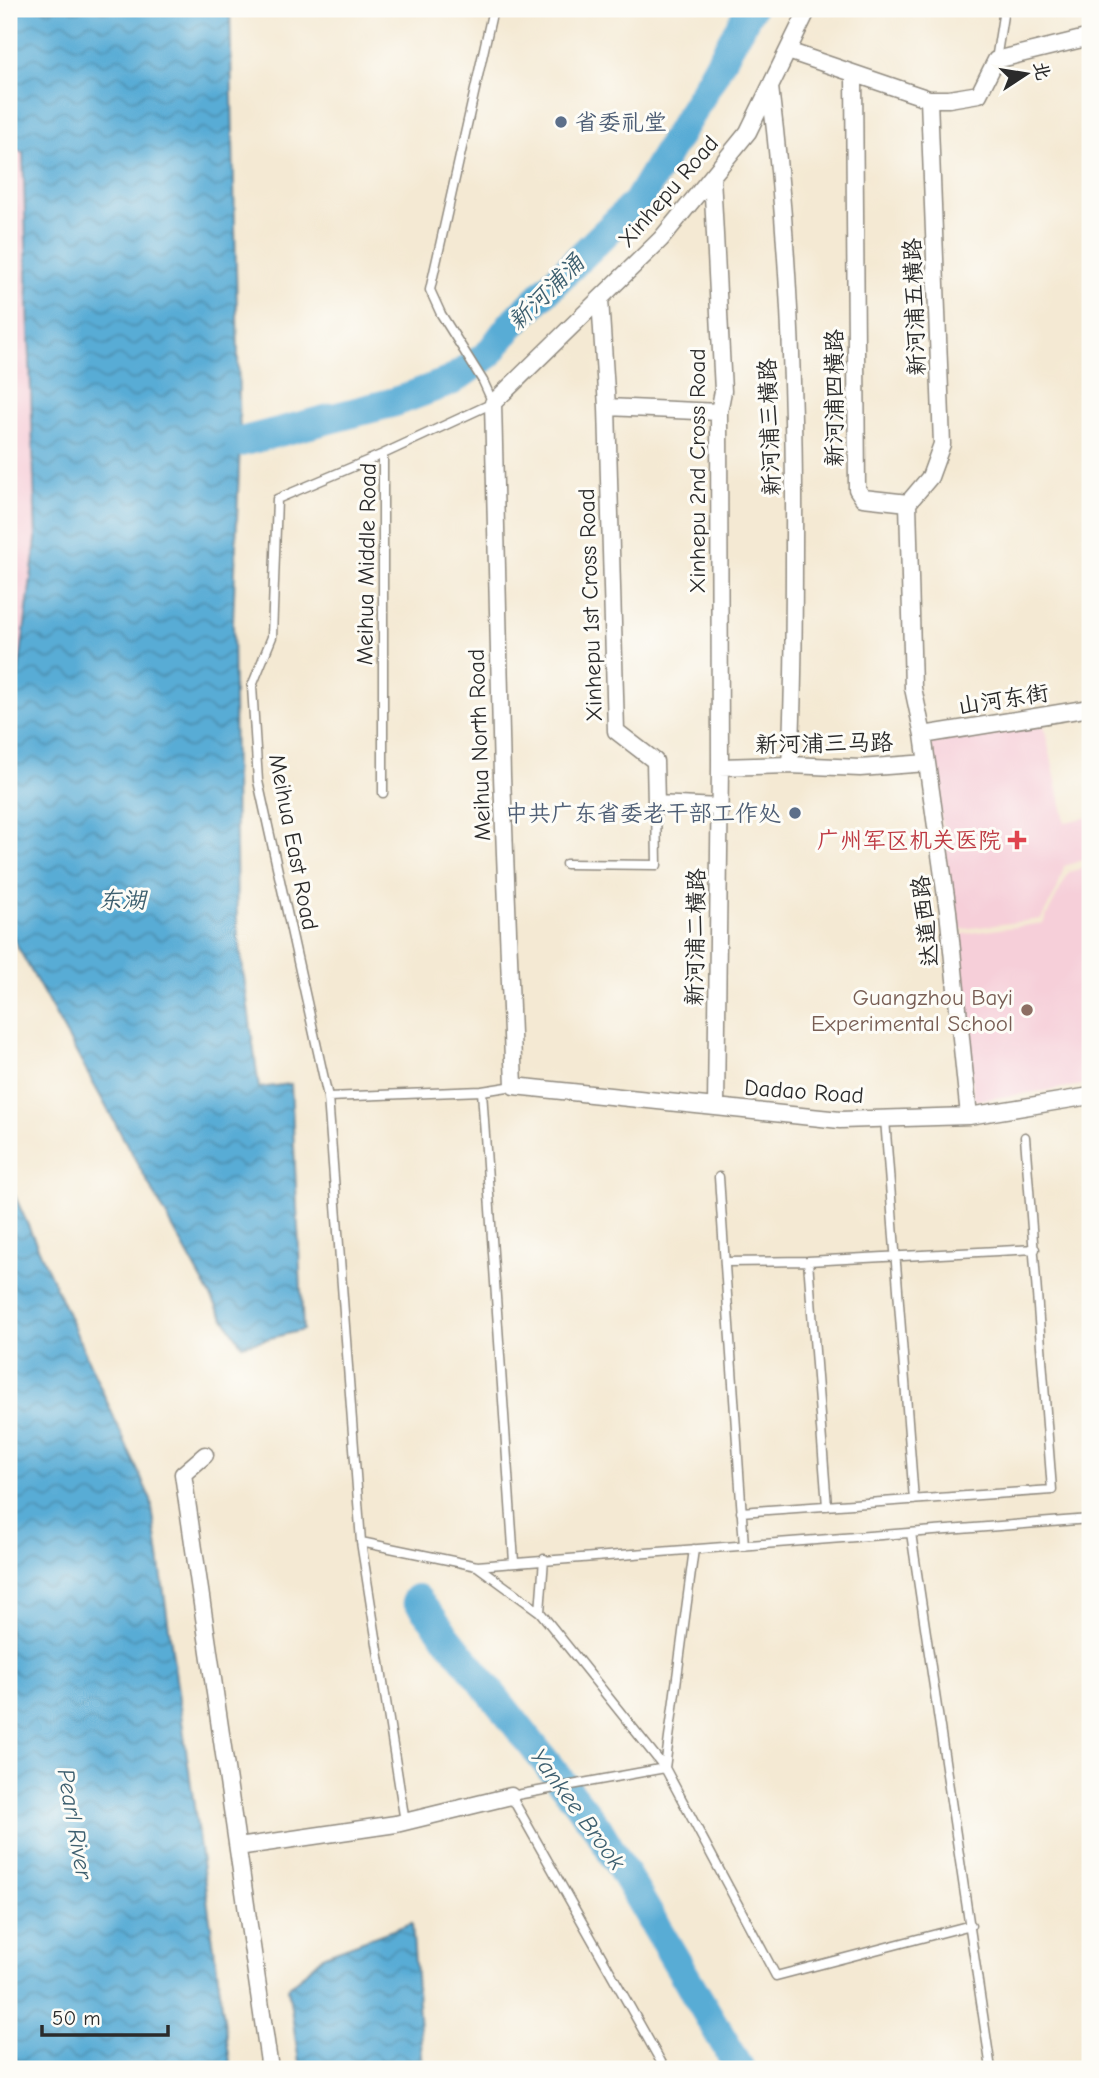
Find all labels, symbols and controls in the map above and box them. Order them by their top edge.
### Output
north arrow [990,38,1060,108]
text: 北 [1029,59,1054,82]
place label: 省委礼堂 [575,109,667,136]
marker: 省委礼堂 [553,114,569,130]
street label: Xinhepu Road [613,130,724,253]
street label: 新河浦五横路 [899,238,930,376]
water label: 新河浦涌 [502,247,591,336]
street label: 新河浦四横路 [821,329,848,467]
street label: Xinhepu 2nd Cross Road [684,348,711,594]
street label: 新河浦三横路 [754,358,785,496]
street label: Meihua Middle Road [351,463,382,665]
street label: Xinhepu 1st Cross Road [573,488,608,722]
street label: Meihua North Road [463,648,496,842]
street label: 山河东街 [956,679,1051,720]
street label: 新河浦三马路 [755,729,893,758]
street label: Meihua East Road [263,752,324,932]
place label: 中共广东省委老干部工作处 [505,800,781,827]
marker: 中共广东省委老干部工作处 [787,805,803,821]
place label: 广州军区机关医院 [817,827,1001,854]
marker: 广州军区机关医院 [1007,830,1027,850]
street label: 新河浦二横路 [681,868,710,1006]
street label: 达道西路 [906,874,945,968]
water label: 东湖 [98,886,149,914]
place label: Guangzhou Bayi Experimental School [811,984,1013,1037]
marker: Guangzhou Bayi Experimental School [1019,1002,1035,1018]
street label: Dadao Road [743,1074,865,1109]
water label: Yankee Brook [525,1743,632,1875]
water label: Pearl River [51,1766,99,1883]
scale bar [42,1994,168,2038]
text: 50 m [52,2006,101,2030]

